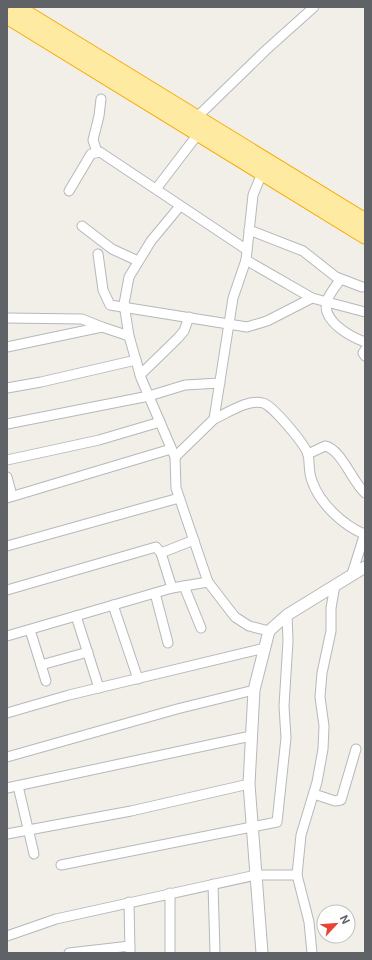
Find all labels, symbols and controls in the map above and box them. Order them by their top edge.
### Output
north arrow [316,904,356,944]
text: N [337,913,353,926]

